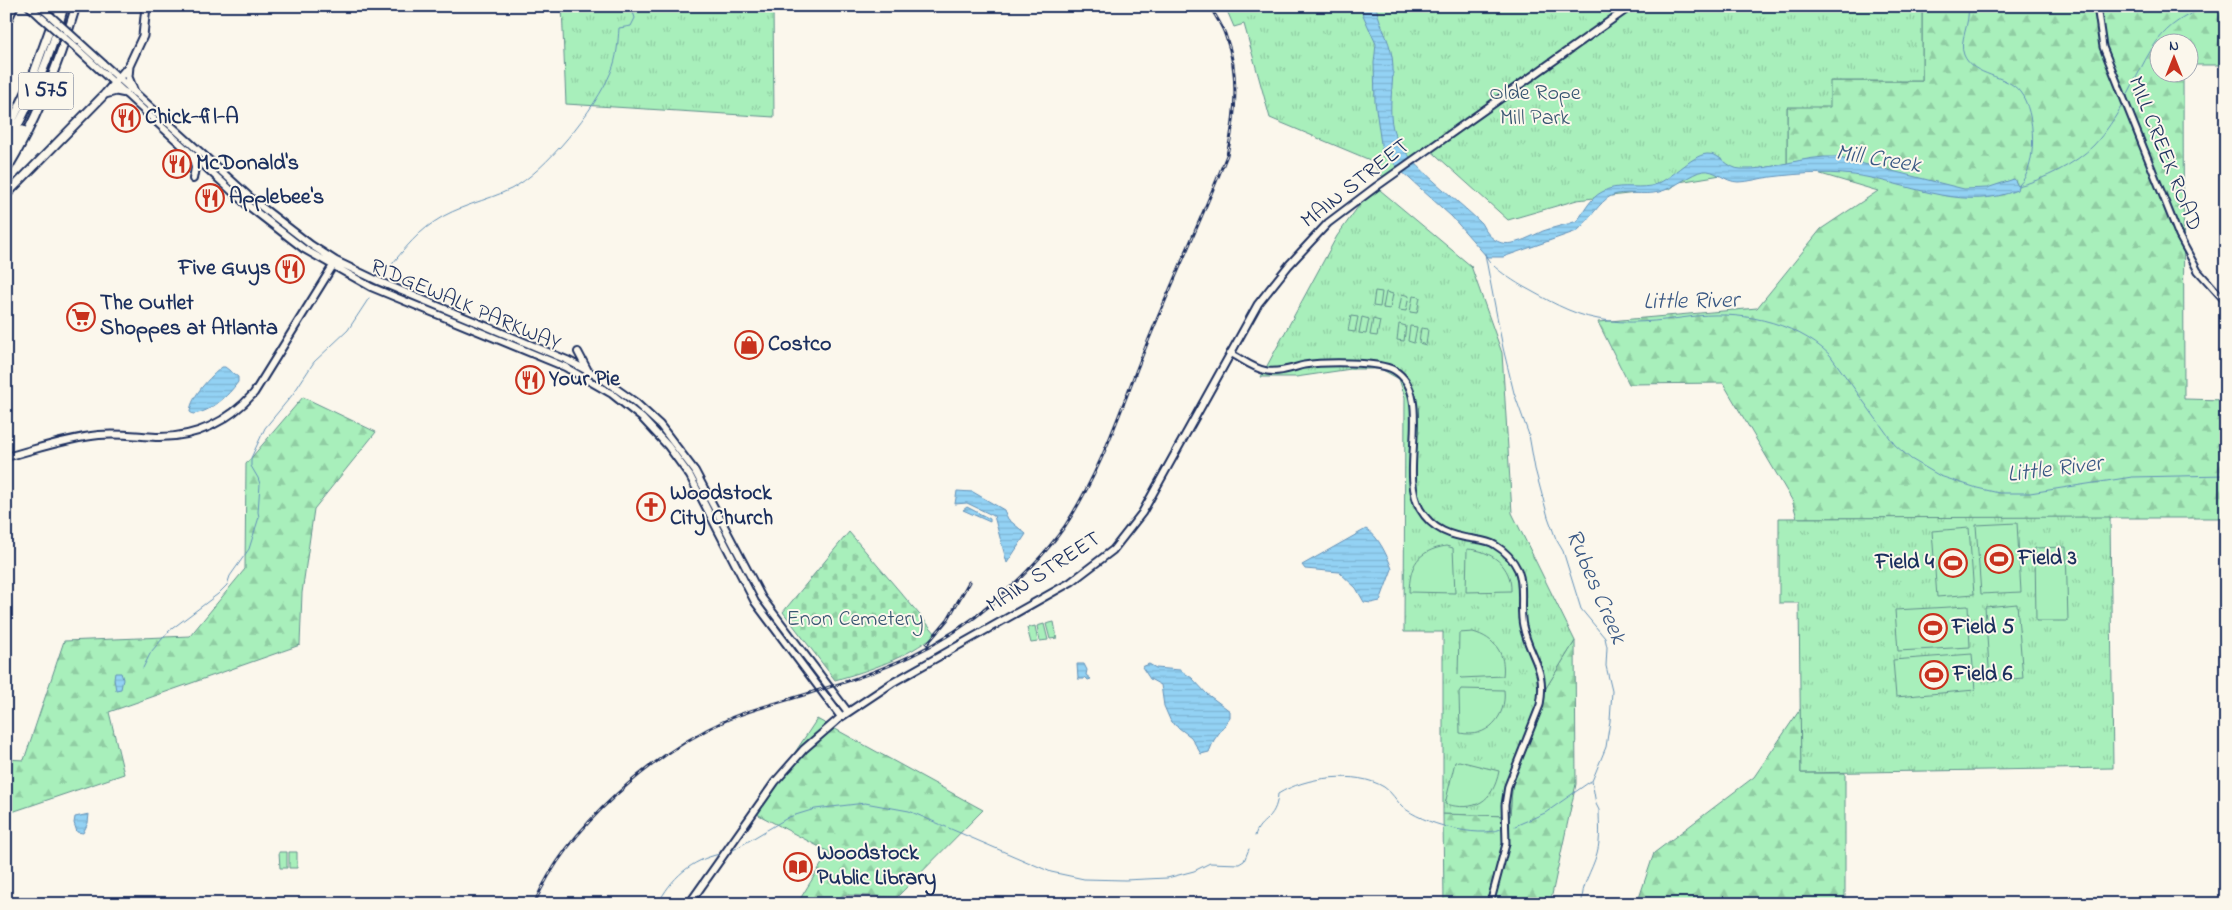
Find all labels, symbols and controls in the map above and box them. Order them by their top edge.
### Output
north arrow [2150,32,2200,82]
text: N [2169,36,2179,57]
road number: I 575 [18,72,74,110]
street label: MILL CREEK ROAD [2118,72,2210,236]
park label: Olde Rope Mill Park [1489,78,1581,135]
place label: Chick-fil-A [145,102,239,134]
restaurant icon: Chick-fil-A [111,103,141,133]
street label: MAIN STREET [1295,131,1418,237]
water label: Mill Creek [1833,136,1924,184]
place label: McDonald's [196,148,299,180]
restaurant icon: McDonald's [162,149,192,179]
place label: Applebee's [229,182,324,214]
restaurant icon: Applebee's [195,183,225,213]
street label: RIDGEWALK PARKWAY [365,251,565,361]
place label: Five Guys [178,253,271,286]
restaurant icon: Five Guys [275,254,305,284]
water label: Little River [1643,284,1742,320]
place label: The Outlet Shoppes at Atlanta [100,288,278,345]
supermarket icon: The Outlet Shoppes at Atlanta [66,302,96,332]
place label: Costco [768,329,831,361]
shop icon: Costco [734,330,764,360]
place label: Your Pie [548,364,621,396]
restaurant icon: Your Pie [515,365,545,395]
water label: Little River [2005,446,2107,493]
place label: Woodstock City Church [670,478,773,536]
church icon: Woodstock City Church [636,492,666,522]
street label: MAIN STREET [981,524,1108,622]
water label: Rubes Creek [1555,524,1635,651]
place label: Field 3 [2017,543,2077,575]
sports icon: Field 3 [1984,544,2014,574]
place label: Field 4 [1874,547,1935,579]
sports icon: Field 4 [1938,548,1968,578]
park label: Enon Cemetery [786,604,924,637]
place label: Field 5 [1951,612,2015,644]
sports icon: Field 5 [1918,613,1948,643]
place label: Field 6 [1952,659,2013,691]
sports icon: Field 6 [1919,660,1949,690]
place label: Woodstock Public Library [817,838,936,896]
library icon: Woodstock Public Library [783,852,813,882]

